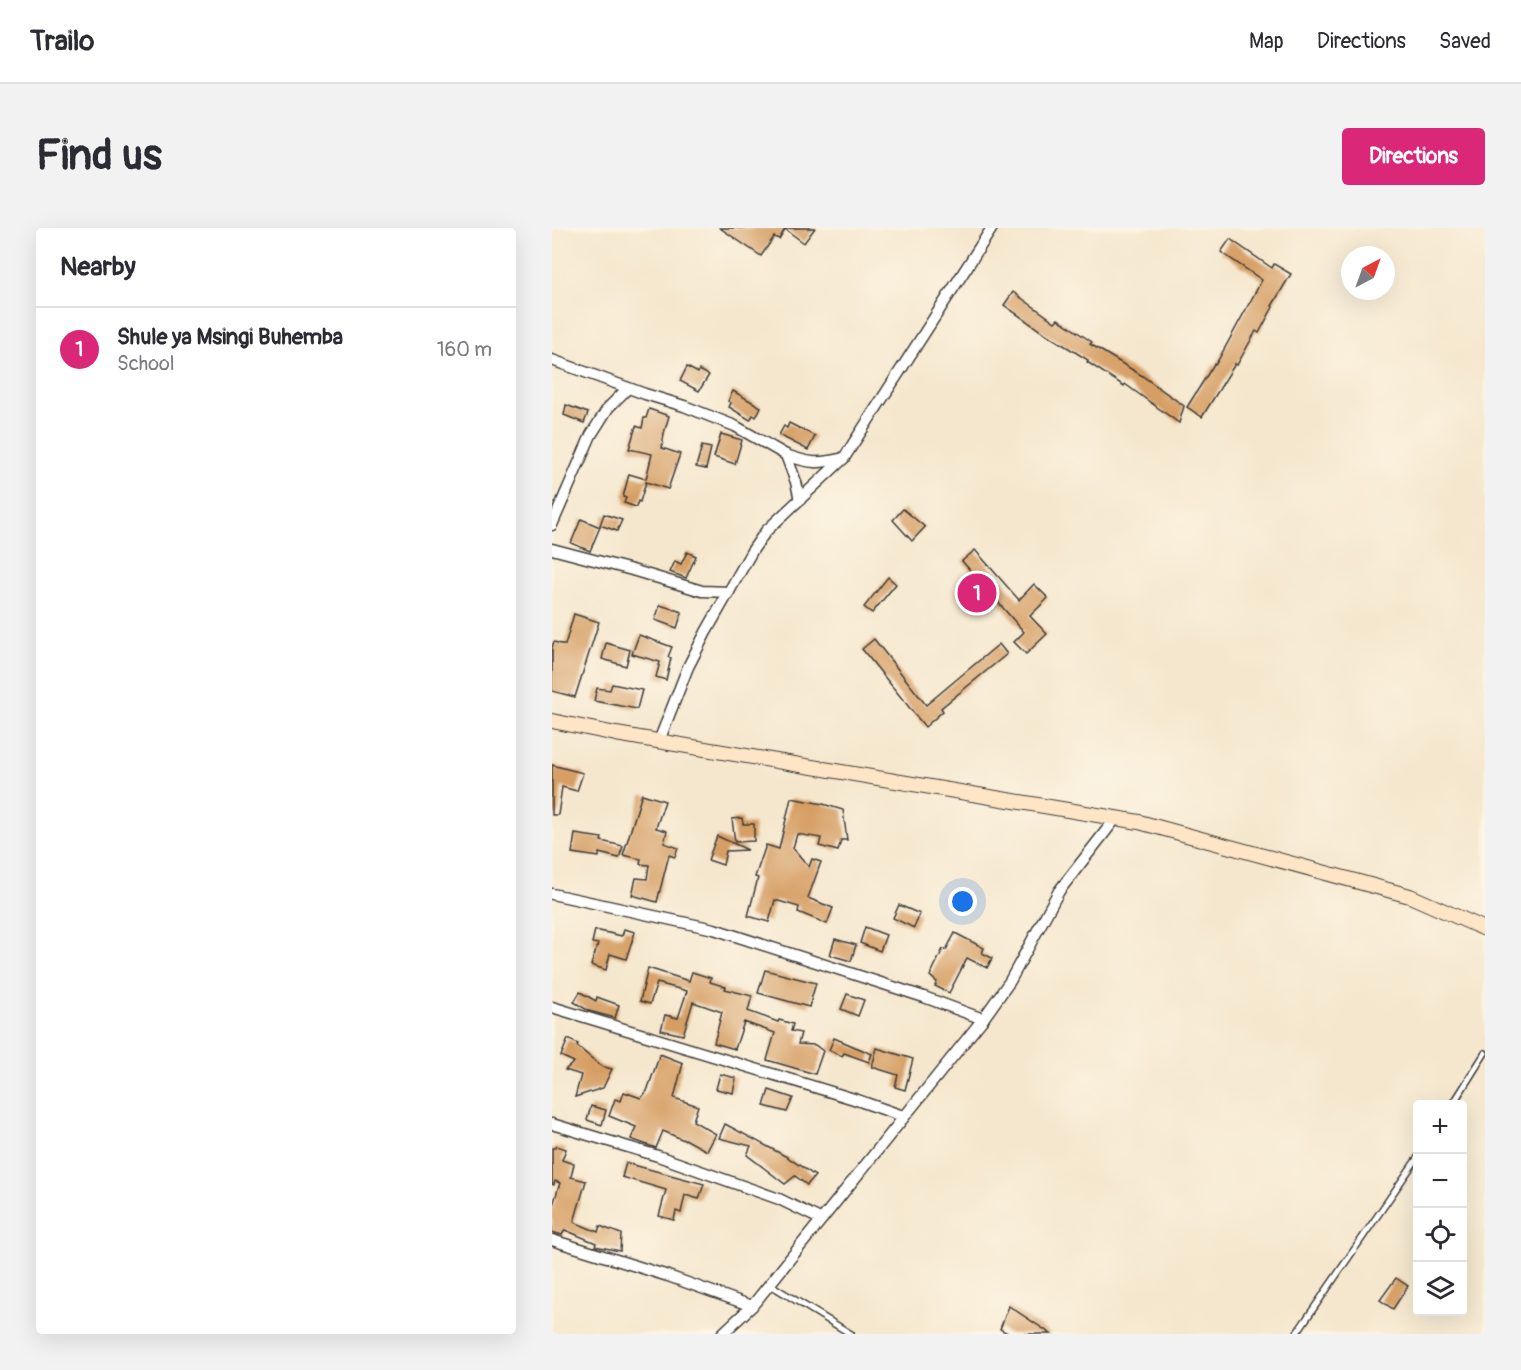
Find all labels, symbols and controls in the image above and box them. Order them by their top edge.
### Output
text: Trailo [30,24,94,59]
text: Map [1249,28,1284,55]
text: Directions [1317,28,1406,55]
text: Saved [1439,28,1491,55]
button: Directions [1342,128,1485,185]
text: Find us [36,130,162,182]
north arrow [1341,246,1395,300]
text: Nearby [60,251,136,283]
text: Shule ya Msingi Buhemba [117,323,343,351]
text: 1 [76,337,83,362]
text: 160 m [437,337,492,362]
text: School [117,351,174,376]
pin: 1 [958,570,996,616]
your location [948,887,977,916]
map controls [1413,1100,1467,1316]
button: + [1413,1100,1467,1154]
button: − [1413,1154,1467,1208]
button: locate [1413,1208,1467,1262]
button: layers [1413,1262,1467,1316]

